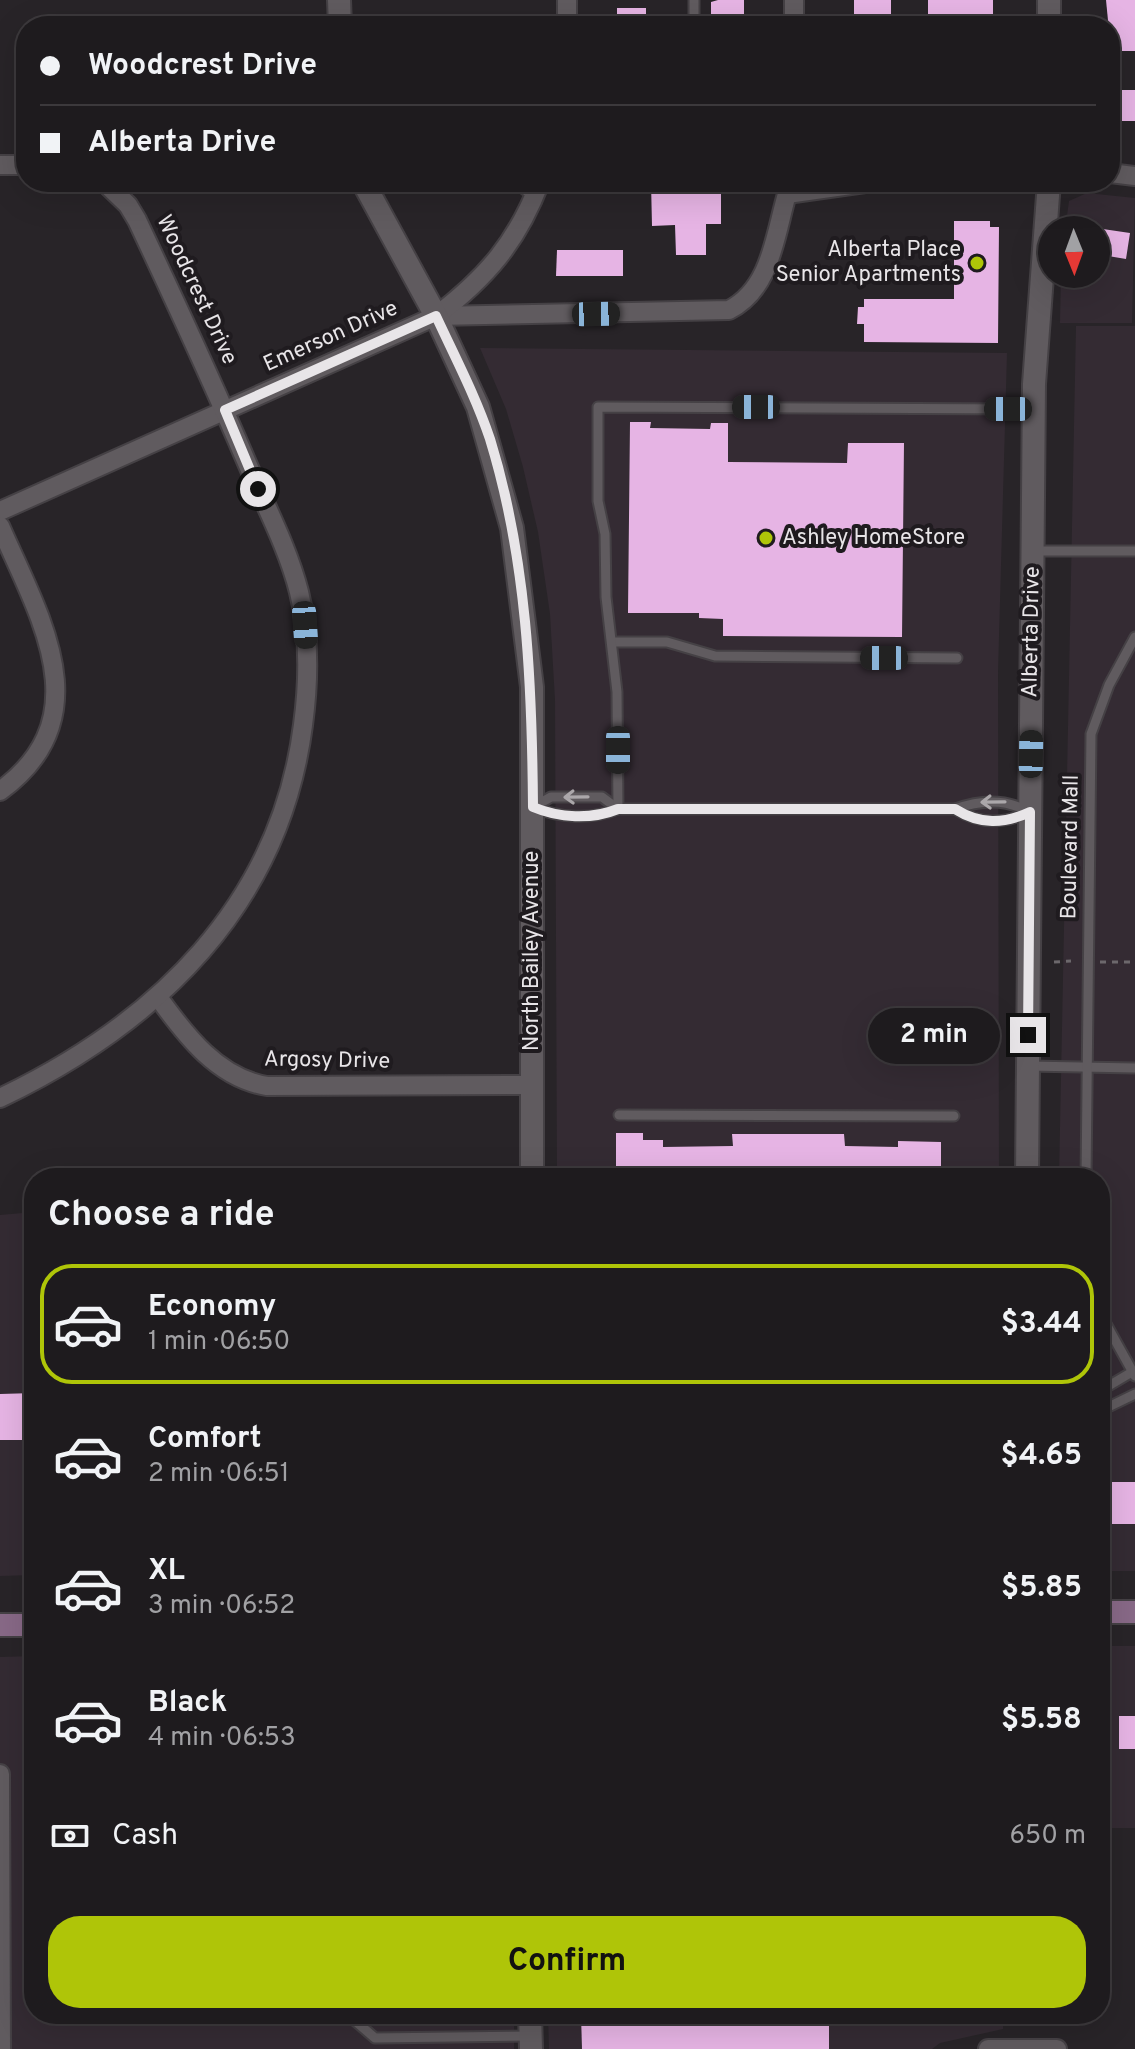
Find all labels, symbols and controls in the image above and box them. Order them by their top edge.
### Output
text: Woodcrest Drive [88,48,317,85]
text: Alberta Drive [88,125,276,162]
street label: Woodcrest Drive [150,211,242,369]
north arrow [1038,216,1110,288]
map controls [1038,216,1110,288]
place label: Alberta Place Senior Apartments [776,237,961,289]
marker: Alberta Place Senior Apartments [968,254,986,272]
street label: Emerson Drive [260,295,402,379]
car [572,302,620,326]
car [732,395,780,419]
car [984,397,1032,421]
route start [240,471,276,507]
place label: Ashley HomeStore [782,525,965,552]
marker: Ashley HomeStore [757,529,775,547]
street label: Alberta Drive [1017,566,1047,698]
car [291,600,319,650]
car [860,646,908,670]
car [606,726,630,774]
car [1019,730,1043,778]
street label: Boulevard Mall [1056,774,1086,920]
one-way arrow [563,789,590,805]
one-way arrow [980,794,1007,810]
street label: North Bailey Avenue [519,851,546,1051]
callout: 2 min [868,1007,1000,1063]
route end [1010,1017,1046,1053]
text: 2 min [900,1019,968,1052]
street label: Argosy Drive [264,1046,390,1076]
text: Choose a ride [48,1193,274,1239]
icon: car [52,1288,124,1360]
text: Economy [148,1289,276,1326]
text: $3.44 [1001,1306,1082,1343]
text: 1 min · 06:50 [148,1326,290,1359]
icon: car [52,1420,124,1492]
text: Comfort [148,1421,261,1458]
text: $4.65 [1001,1438,1082,1475]
text: 2 min · 06:51 [148,1458,289,1491]
icon: car [52,1552,124,1624]
text: XL [148,1553,185,1590]
text: $5.85 [1001,1570,1082,1607]
text: 3 min · 06:52 [148,1590,295,1623]
icon: car [52,1684,124,1756]
text: Black [148,1685,227,1722]
text: $5.58 [1001,1702,1082,1739]
text: 4 min · 06:53 [148,1722,296,1755]
icon: cash [48,1814,92,1858]
text: Cash [112,1818,178,1855]
text: 650 m [1010,1820,1086,1853]
button: Confirm [48,1916,1086,2008]

